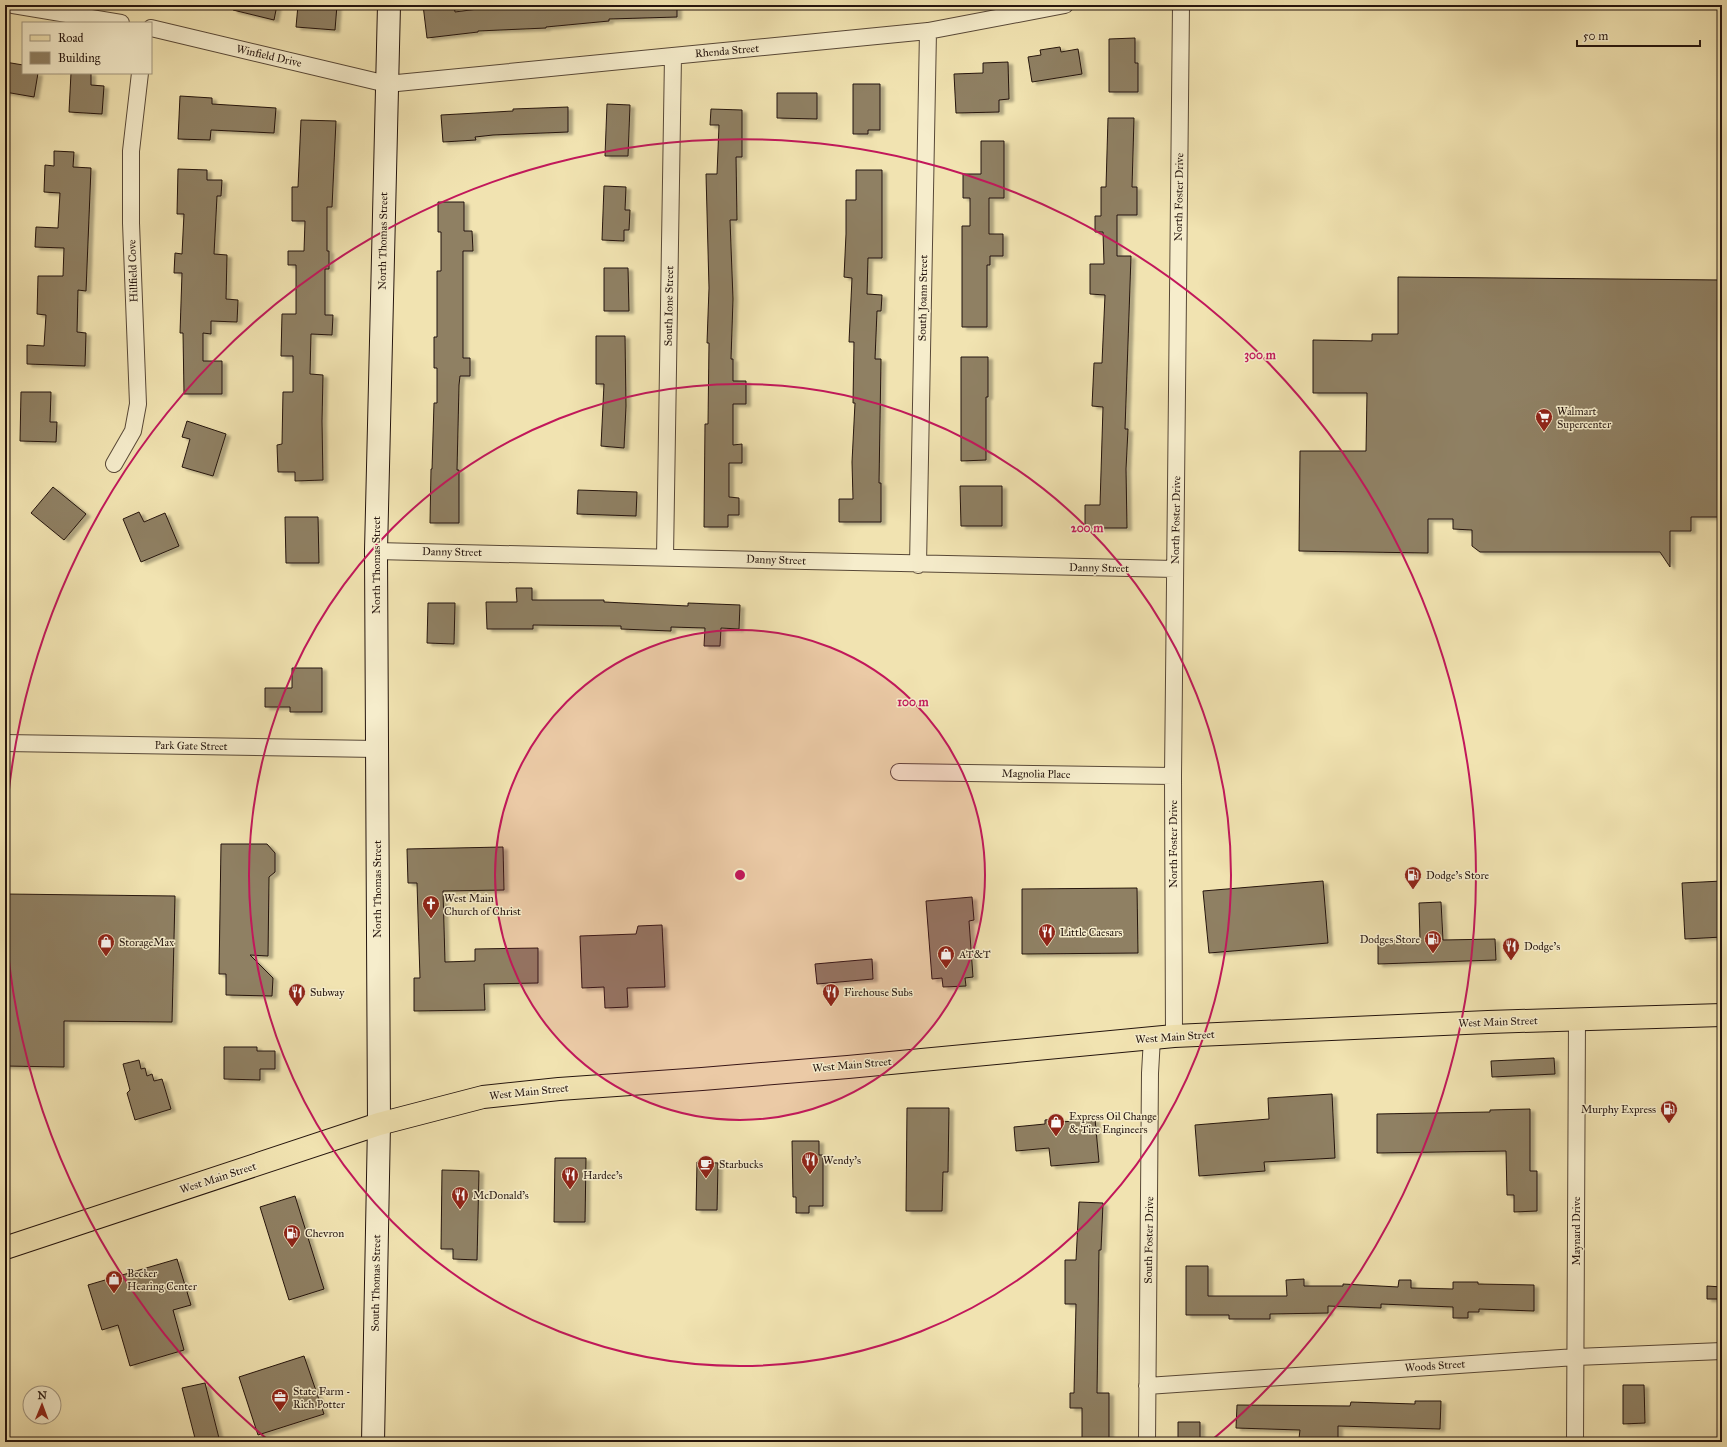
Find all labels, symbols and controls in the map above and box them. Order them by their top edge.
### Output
legend [22,22,152,74]
scale bar [1577,22,1700,48]
text: 50 m [1583,29,1608,43]
text: Road [58,31,84,45]
street label: Winfield Drive [235,42,303,70]
street label: Rhenda Street [694,42,760,60]
text: Building [58,51,101,66]
street label: North Foster Drive [1172,152,1186,241]
street label: North Thomas Street [376,192,390,290]
street label: Hillfield Cove [125,239,141,303]
street label: South Joann Street [916,255,931,341]
street label: South Ione Street [662,266,676,346]
text: 300 m [1244,348,1277,363]
place label: Walmart Supercenter [1557,405,1612,431]
supermarket icon: Walmart Supercenter [1534,407,1554,432]
street label: North Foster Drive [1169,475,1183,564]
street label: North Thomas Street [370,516,383,614]
text: 200 m [1071,521,1104,535]
street label: Danny Street [422,545,482,559]
street label: Danny Street [746,552,806,568]
street label: Danny Street [1069,561,1129,575]
text: 100 m [897,695,930,709]
street label: Park Gate Street [154,739,228,753]
street label: Magnolia Place [1001,767,1071,781]
street label: North Foster Drive [1167,799,1180,888]
street label: North Thomas Street [371,840,384,938]
fuel station icon: Dodge's Store [1403,865,1423,890]
centre of rings [733,868,747,882]
place label: Dodge's Store [1426,869,1489,882]
place label: West Main Church of Christ [444,892,521,918]
church icon: West Main Church of Christ [421,894,441,919]
restaurant icon: Little Caesars [1037,922,1057,947]
place label: Little Caesars [1060,926,1122,939]
fuel station icon: Dodges Store [1423,929,1443,954]
shop icon: StorageMax [96,932,116,957]
place label: Dodges Store [1360,933,1420,946]
place label: StorageMax [119,936,174,949]
restaurant icon: Dodge's [1501,936,1521,961]
place label: Dodge's [1524,940,1560,953]
shop icon: AT&T [936,944,956,969]
place label: AT&T [958,948,991,961]
restaurant icon: Subway [287,982,307,1007]
restaurant icon: Firehouse Subs [821,982,841,1007]
place label: Subway [310,986,345,999]
place label: Firehouse Subs [844,986,913,999]
street label: West Main Street [1458,1014,1538,1030]
street label: West Main Street [1135,1028,1215,1046]
street label: West Main Street [812,1055,892,1075]
street label: West Main Street [489,1081,569,1103]
fuel station icon: Murphy Express [1659,1099,1679,1124]
place label: Murphy Express [1581,1103,1656,1116]
place label: Express Oil Change & Tire Engineers [1069,1110,1157,1136]
shop icon: Express Oil Change & Tire Engineers [1046,1112,1066,1137]
restaurant icon: Wendy's [800,1150,820,1175]
cafe icon: Starbucks [696,1154,716,1179]
place label: Wendy's [823,1154,861,1167]
place label: Starbucks [719,1158,763,1171]
street label: West Main Street [178,1160,258,1196]
restaurant icon: Hardee's [560,1165,580,1190]
place label: Hardee's [583,1169,623,1182]
restaurant icon: McDonald's [450,1185,470,1210]
place label: McDonald's [473,1189,529,1202]
street label: South Foster Drive [1142,1196,1156,1284]
street label: Maynard Drive [1570,1196,1583,1266]
fuel station icon: Chevron [282,1223,302,1248]
place label: Chevron [305,1227,344,1240]
street label: South Thomas Street [369,1234,383,1332]
place label: Becker Hearing Center [127,1267,198,1293]
shop icon: Becker Hearing Center [104,1269,124,1294]
street label: Woods Street [1404,1357,1466,1375]
north arrow [22,1385,62,1425]
place label: State Farm - Rich Potter [293,1385,351,1411]
office icon: State Farm - Rich Potter [270,1387,290,1412]
text: N [37,1389,48,1402]

